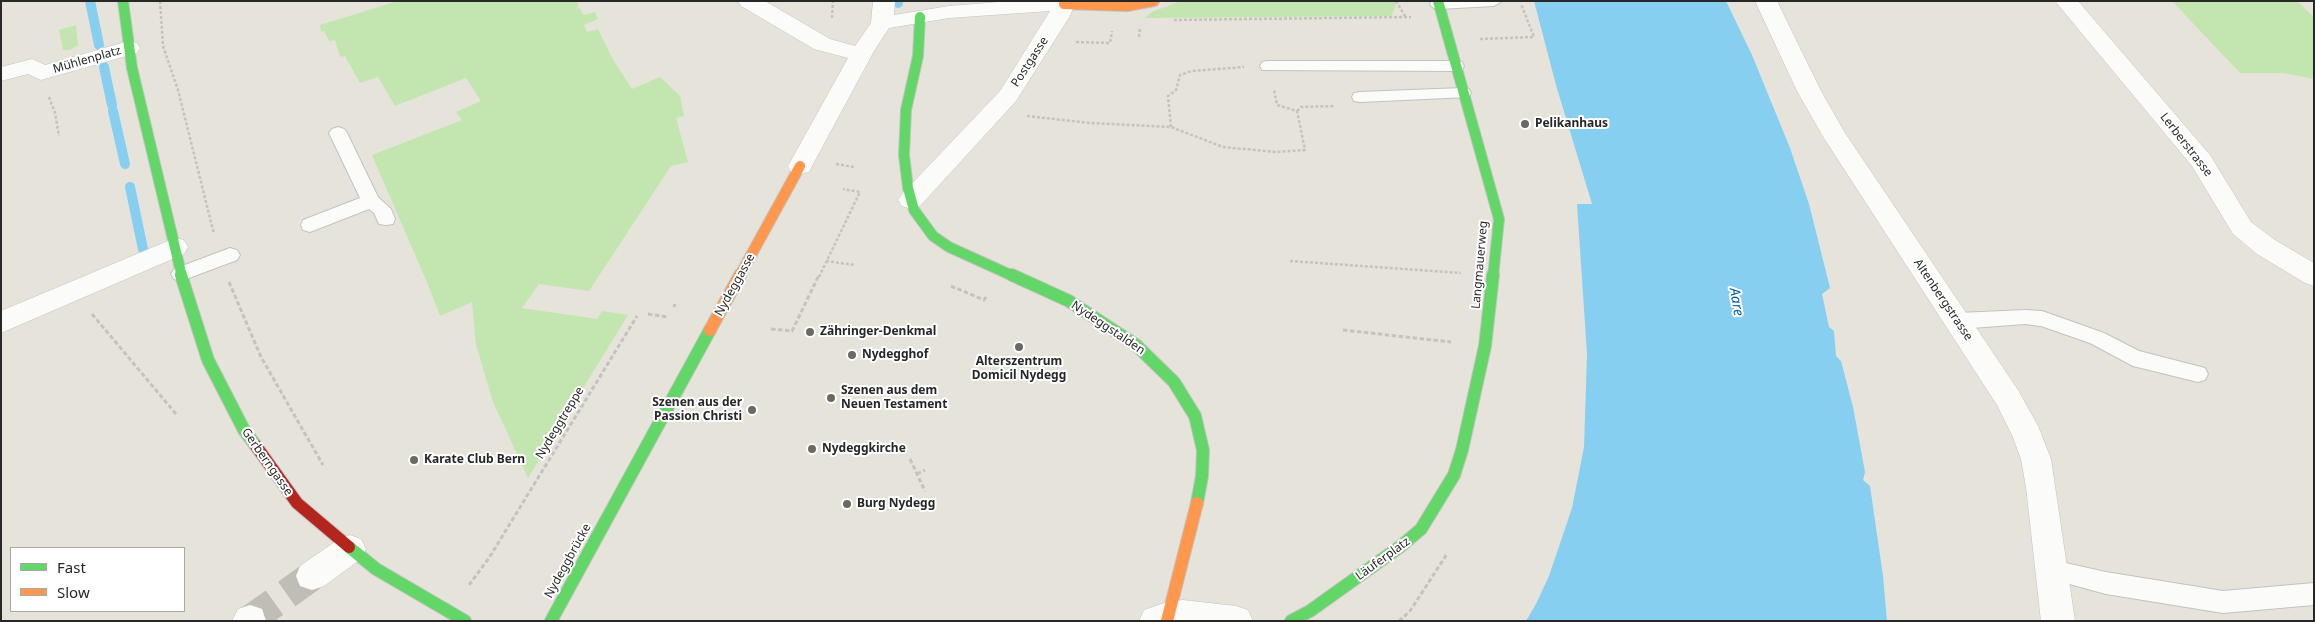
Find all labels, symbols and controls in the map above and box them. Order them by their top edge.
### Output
street label: Postgasse [1008,34,1052,90]
street label: Mühlenplatz [51,43,123,77]
street label: Lerberstrasse [2157,110,2215,180]
place label: Pelikanhaus [1535,117,1608,131]
marker: Pelikanhaus [1519,118,1531,130]
street label: Langmauerweg [1469,220,1491,310]
street label: Nydeggasse [712,251,758,319]
street label: Altenbergstrasse [1910,256,1976,344]
water label: Aare [1725,287,1747,317]
street label: Nydeggstalden [1068,298,1148,358]
place label: Zähringer-Denkmal [820,325,936,339]
marker: Zähringer-Denkmal [804,326,816,338]
marker: Alterszentrum Domicil Nydegg [1013,341,1025,353]
place label: Nydegghof [862,348,928,362]
marker: Nydegghof [846,349,858,361]
place label: Alterszentrum Domicil Nydegg [972,355,1066,383]
street label: Nydeggtreppe [533,384,587,462]
place label: Szenen aus dem Neuen Testament [841,384,947,412]
marker: Szenen aus dem Neuen Testament [825,392,837,404]
place label: Szenen aus der Passion Christi [652,396,742,424]
marker: Szenen aus der Passion Christi [746,404,758,416]
street label: Gerberngasse [238,425,296,499]
place label: Nydeggkirche [822,442,906,456]
marker: Nydeggkirche [806,443,818,455]
place label: Karate Club Bern [424,453,525,467]
marker: Karate Club Bern [408,454,420,466]
place label: Burg Nydegg [857,497,935,511]
marker: Burg Nydegg [841,498,853,510]
street label: Nydeggbrücke [542,521,594,601]
street label: Läuferplatz [1353,535,1413,583]
legend [10,547,185,612]
text: Fast [57,557,86,577]
text: Slow [57,582,90,602]

